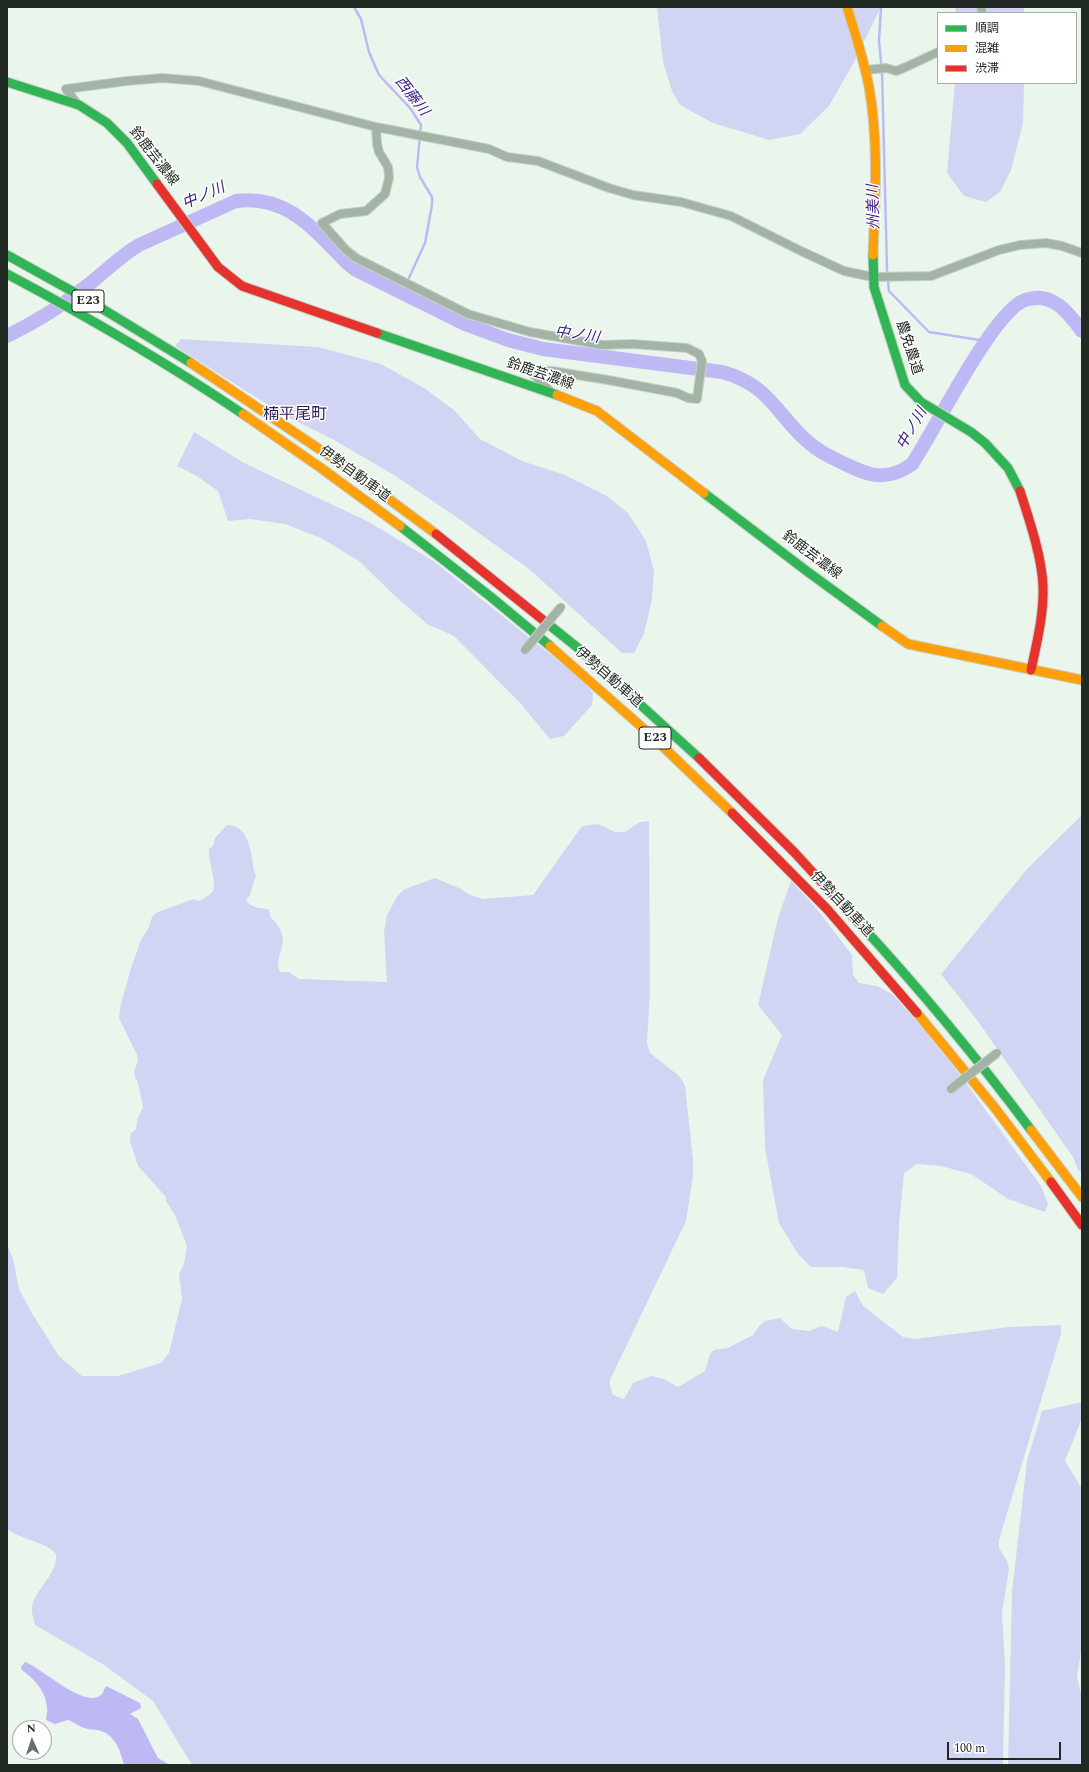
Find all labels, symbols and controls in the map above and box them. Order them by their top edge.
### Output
legend [937,12,1077,84]
text: 順調 [975,19,999,38]
text: 混雑 [975,39,999,58]
text: 渋滞 [975,59,999,78]
water label: 西藤川 [390,74,432,120]
street label: 鈴鹿芸濃線 [125,124,181,190]
water label: 中ノ川 [180,180,228,214]
water label: 州美川 [865,184,885,230]
road number: E23 [72,290,104,312]
street label: 農免農道 [891,319,925,377]
water label: 中ノ川 [553,324,601,348]
street label: 鈴鹿芸濃線 [504,356,576,394]
water label: 中ノ川 [894,405,932,453]
district label: 楠平尾町 [263,406,327,426]
street label: 伊勢自動車道 [315,444,393,506]
street label: 鈴鹿芸濃線 [778,528,844,584]
street label: 伊勢自動車道 [571,644,645,712]
road number: E23 [639,727,671,749]
street label: 伊勢自動車道 [806,869,876,941]
north arrow [12,1720,52,1760]
text: N [26,1720,36,1737]
scale bar [949,1734,1063,1760]
text: 100 m [954,1739,985,1758]

